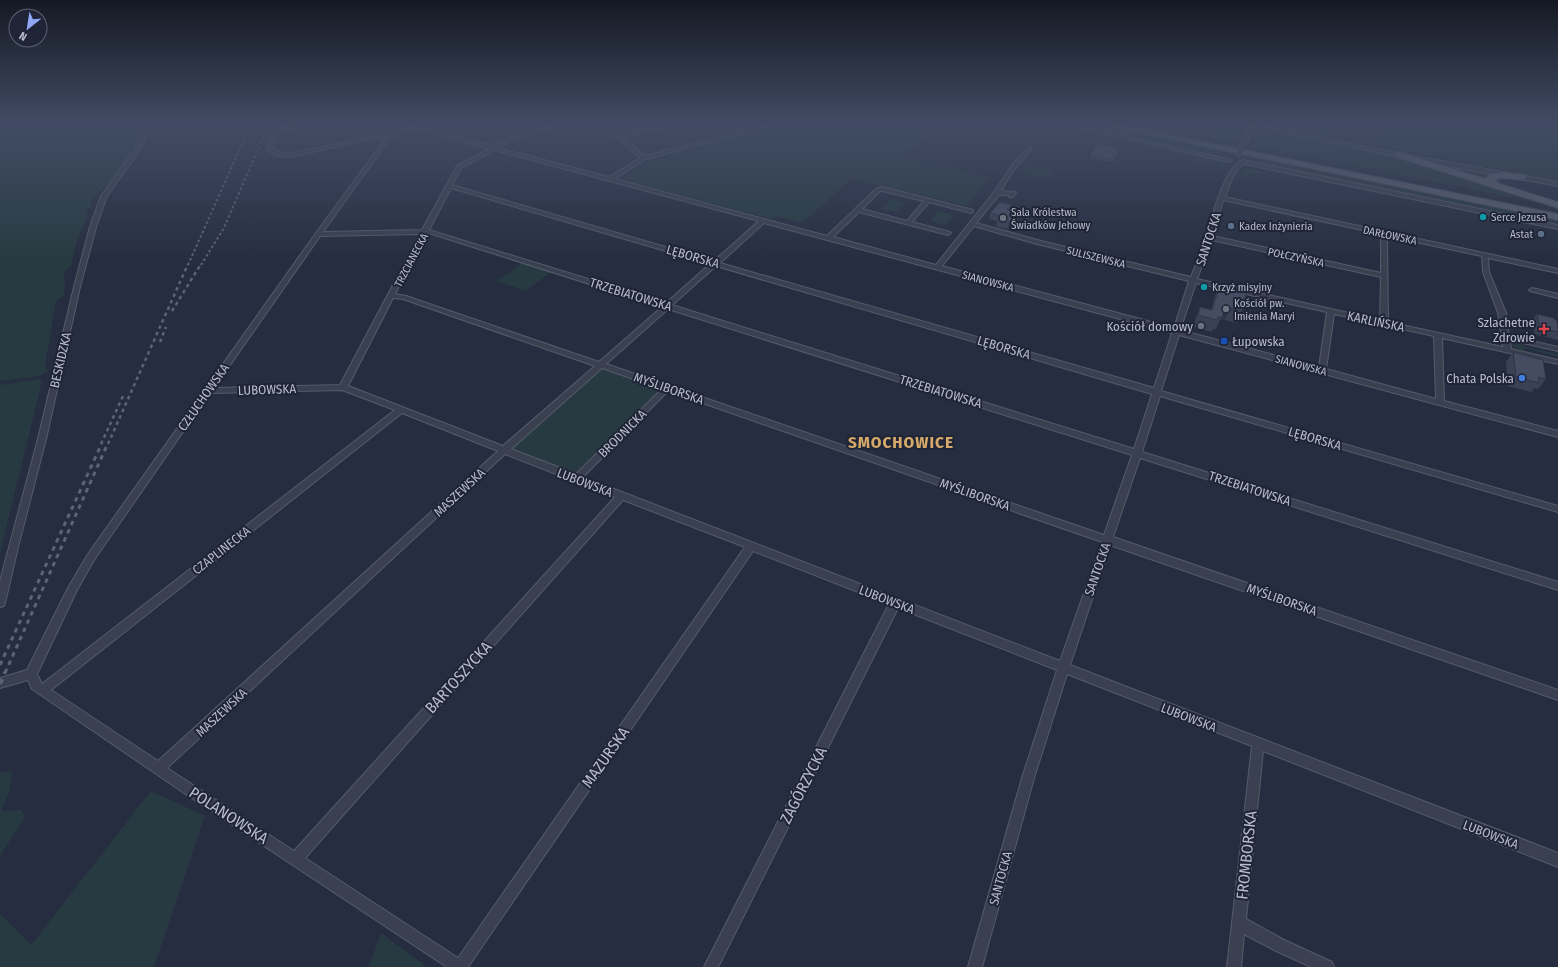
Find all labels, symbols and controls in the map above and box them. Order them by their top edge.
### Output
north arrow [8,8,48,48]
text: N [17,29,29,44]
place label: Sala Królestwa Świadków Jehowy [1011,206,1091,232]
street label: SANTOCKA [1193,210,1224,268]
place label: Serce Jezusa [1491,211,1546,224]
marker: Serce Jezusa [1478,212,1488,222]
marker: Sala Królestwa Świadków Jehowy [998,213,1008,223]
place label: Kadex Inżynieria [1239,220,1313,233]
marker: Kadex Inżynieria [1226,221,1236,231]
street label: DARŁOWSKA [1362,223,1418,248]
place label: Astat [1510,228,1533,241]
marker: Astat [1536,229,1546,239]
street label: TRZCIANECKA [392,231,431,289]
street label: LĘBORSKA [665,242,721,271]
street label: SULISZEWSKA [1065,244,1127,271]
street label: POŁCZYŃSKA [1267,244,1326,270]
street label: SIANOWSKA [961,268,1015,295]
street label: TRZEBIATOWSKA [588,275,674,314]
place label: Krzyż misyjny [1212,281,1272,294]
marker: Krzyż misyjny [1199,282,1209,292]
place label: Kościół pw. Imienia Maryi [1234,297,1295,323]
marker: Kościół pw. Imienia Maryi [1221,304,1231,314]
street label: KARLIŃSKA [1346,308,1406,335]
place label: Szlachetne Zdrowie [1477,315,1535,345]
place label: Kościół domowy [1106,319,1193,334]
marker: Kościół domowy [1196,321,1206,331]
marker: Szlachetne Zdrowie [1538,323,1550,335]
street label: BESKIDZKA [47,331,74,390]
street label: LĘBORSKA [976,333,1032,362]
place label: Łupowska [1232,334,1285,349]
marker: Łupowska [1219,336,1229,346]
street label: SIANOWSKA [1274,352,1328,379]
street label: CZŁUCHOWSKA [175,361,232,434]
street label: MYŚLIBORSKA [632,369,706,408]
place label: Chata Polska [1446,371,1514,386]
street label: TRZEBIATOWSKA [898,372,984,411]
marker: Chata Polska [1517,373,1527,383]
street label: LUBOWSKA [238,381,296,398]
street label: BRODNICKA [595,406,649,460]
street label: LĘBORSKA [1287,424,1343,453]
district label: SMOCHOWICE [848,432,954,453]
street label: MASZEWSKA [431,465,488,520]
street label: LUBOWSKA [555,465,615,500]
street label: TRZEBIATOWSKA [1207,468,1293,509]
street label: MYŚLIBORSKA [938,475,1012,514]
street label: CZAPLINECKA [189,523,253,578]
street label: SANTOCKA [1081,540,1114,598]
street label: MYŚLIBORSKA [1245,580,1319,619]
street label: LUBOWSKA [857,582,917,617]
street label: BARTOSZYCKA [421,637,496,717]
street label: MASZEWSKA [193,685,250,740]
street label: LUBOWSKA [1159,700,1219,735]
street label: MAZURSKA [578,723,634,791]
street label: ZAGÓRZYCKA [776,743,831,827]
street label: POLANOWSKA [186,783,272,848]
street label: FROMBORSKA [1232,809,1261,900]
street label: LUBOWSKA [1461,817,1521,852]
street label: SANTOCKA [986,849,1015,907]

